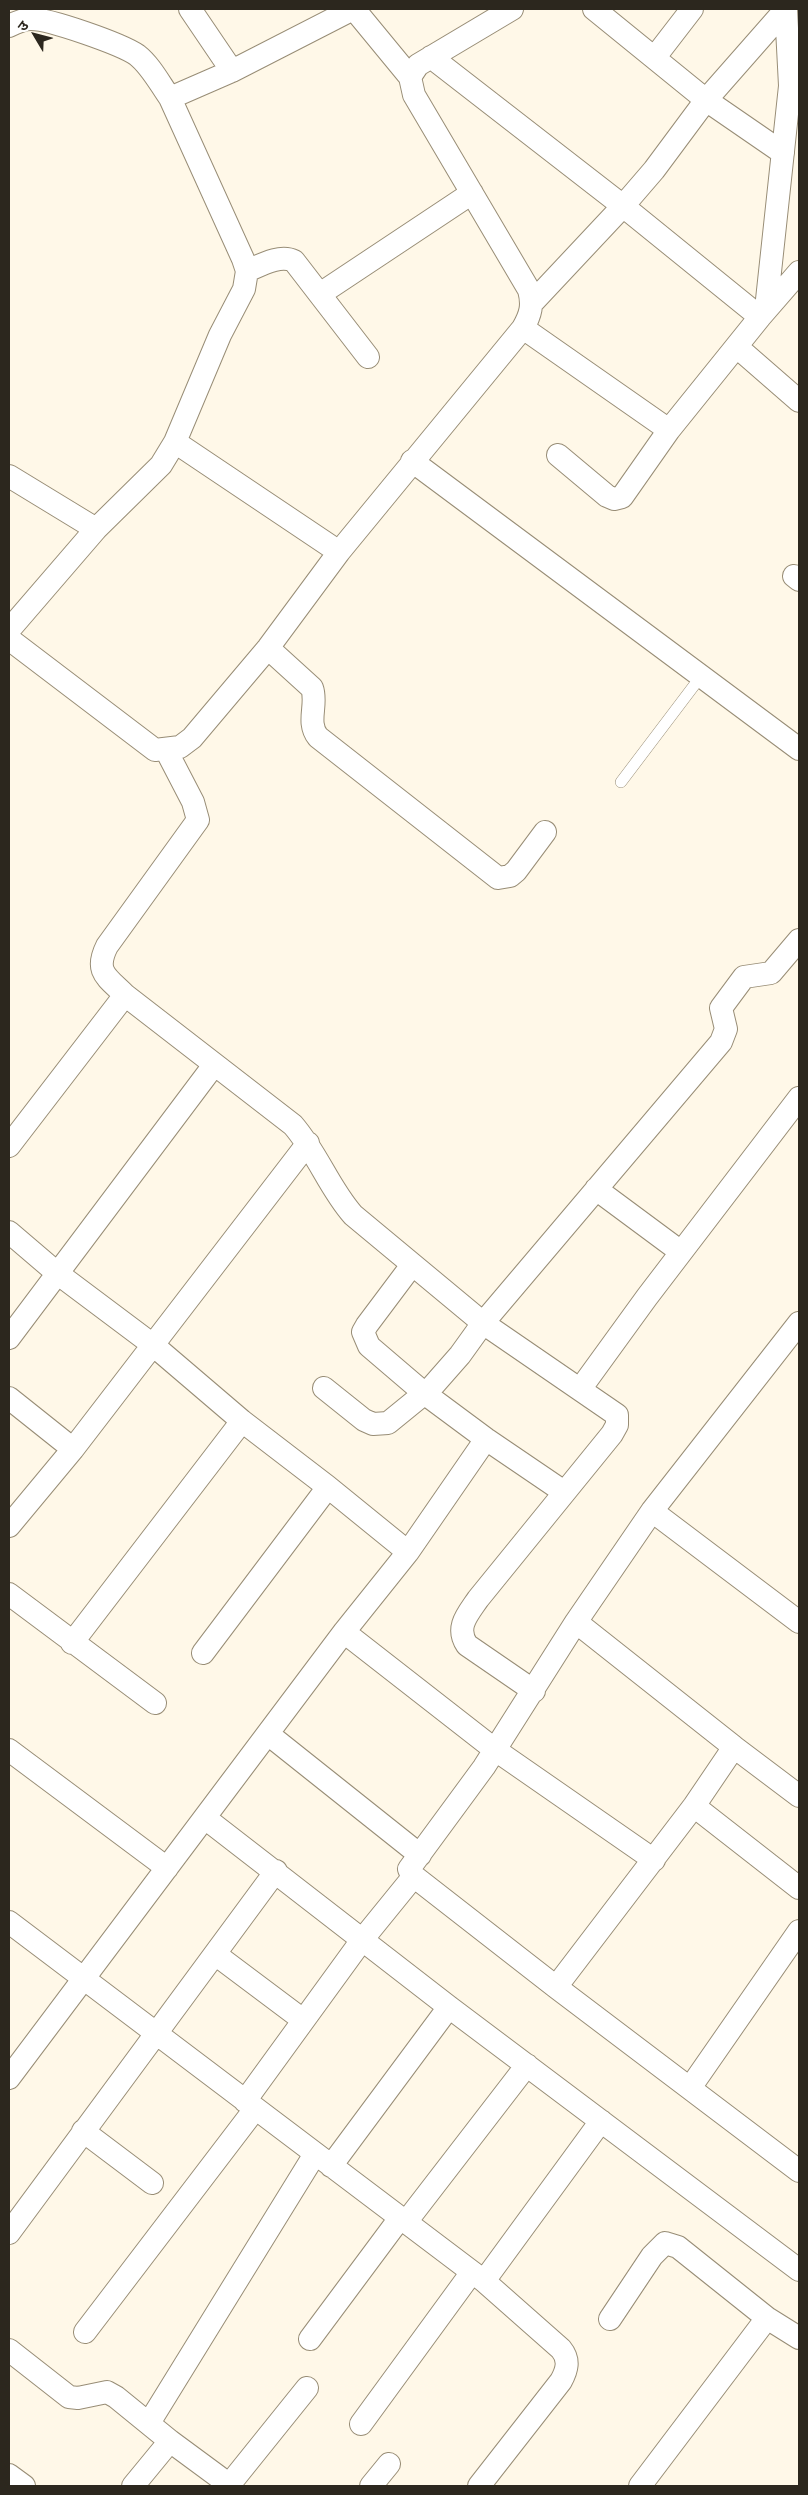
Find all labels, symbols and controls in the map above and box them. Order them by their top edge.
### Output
north arrow [10,10,60,60]
text: उ [13,17,33,35]

